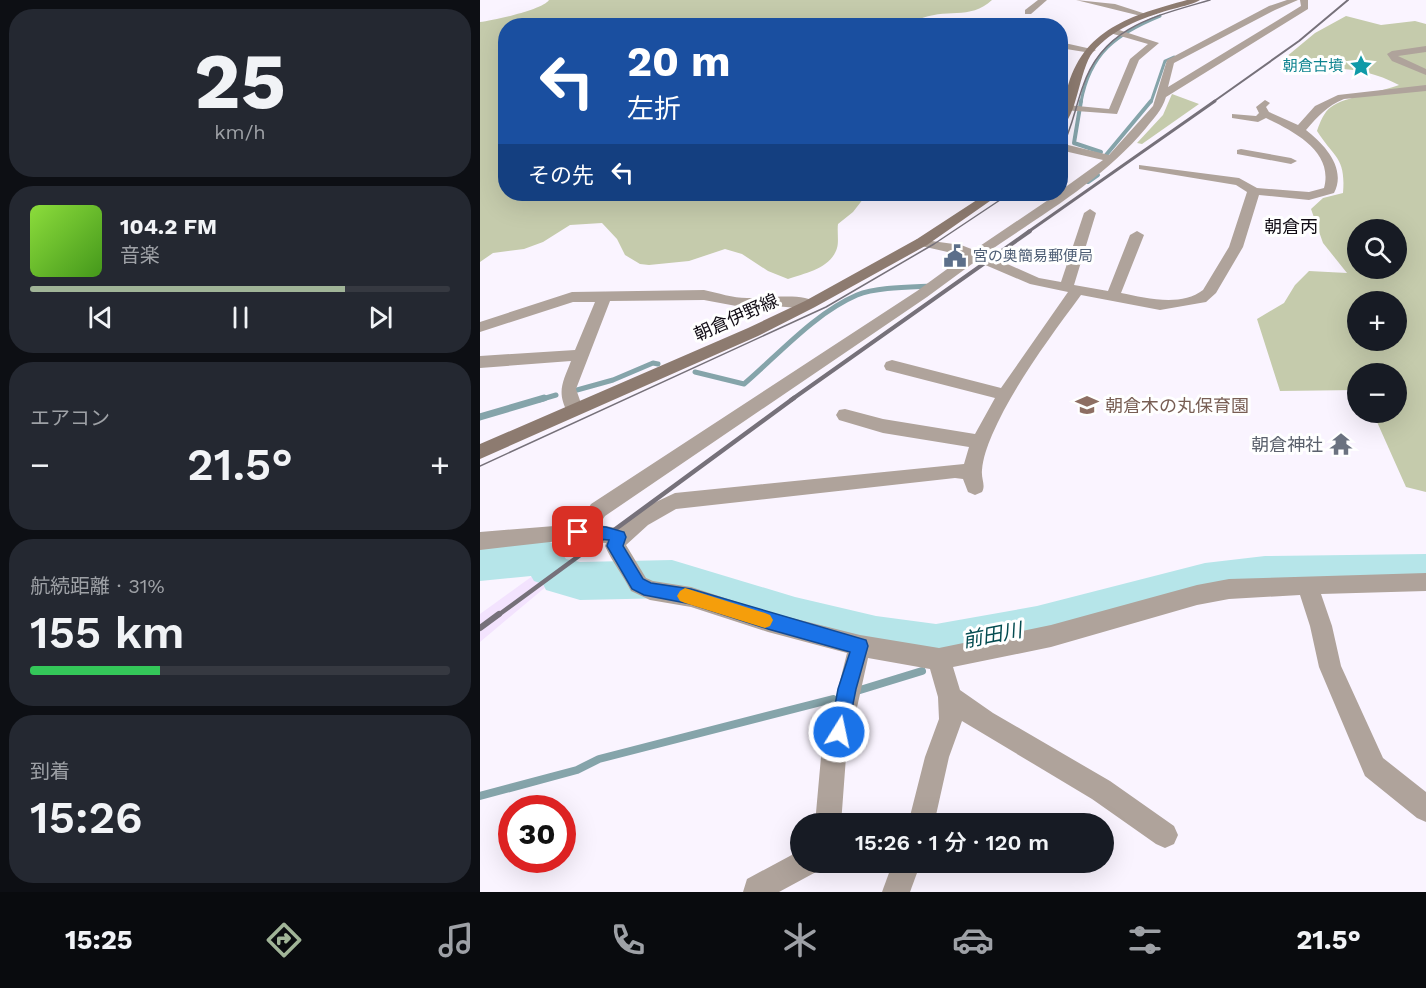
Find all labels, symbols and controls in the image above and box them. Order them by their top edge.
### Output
text: 25 [194,35,286,127]
text: 20 m [627,37,731,86]
icon: left [528,42,606,120]
place icon: 朝倉古墳 [1348,53,1374,79]
place label: 朝倉古墳 [1283,57,1343,75]
text: 左折 [627,93,681,125]
text: km/h [214,120,266,144]
icon: left [606,156,639,189]
text: その先 [528,163,594,188]
text: 104.2 FM [120,214,217,239]
district label: 朝倉丙 [1264,216,1318,237]
map controls [1347,219,1407,423]
button: search [1347,219,1407,279]
text: 音楽 [120,243,160,267]
public building icon: 宮の奥簡易郵便局 [942,243,968,269]
place label: 宮の奥簡易郵便局 [973,247,1093,265]
street label: 朝倉伊野線 [691,289,781,345]
button: + [1347,291,1407,351]
icon: previous [84,301,117,334]
icon: pause [224,301,257,334]
icon: next [364,301,397,334]
button: − [1347,363,1407,423]
school or university icon: 朝倉木の丸保育園 [1074,392,1100,418]
place label: 朝倉木の丸保育園 [1105,395,1249,416]
text: エアコン [30,406,110,430]
temple icon: 朝倉神社 [1328,431,1354,457]
place label: 朝倉神社 [1251,434,1323,455]
text: 21.5° [187,438,293,491]
text: − [30,445,50,484]
text: + [430,445,450,484]
pin [552,506,603,557]
icon: arrive [561,515,594,548]
text: 航続距離 · 31% [30,574,165,598]
text: 155 km [30,606,185,659]
water label: 前田川 [960,617,1026,653]
position arrow [807,700,871,764]
text: 到着 [30,759,70,783]
text: 15:26 [30,791,143,844]
speed limit sign: 30 [498,795,576,873]
text: 15:26 · 1 分 · 120 m [855,830,1049,855]
icon: directions [263,919,305,961]
icon: music [435,919,477,961]
icon: phone [607,919,649,961]
icon: climate [779,919,821,961]
icon: car [952,919,994,961]
icon: filters [1124,919,1166,961]
text: 15:25 [65,924,132,956]
text: 21.5° [1296,924,1361,956]

